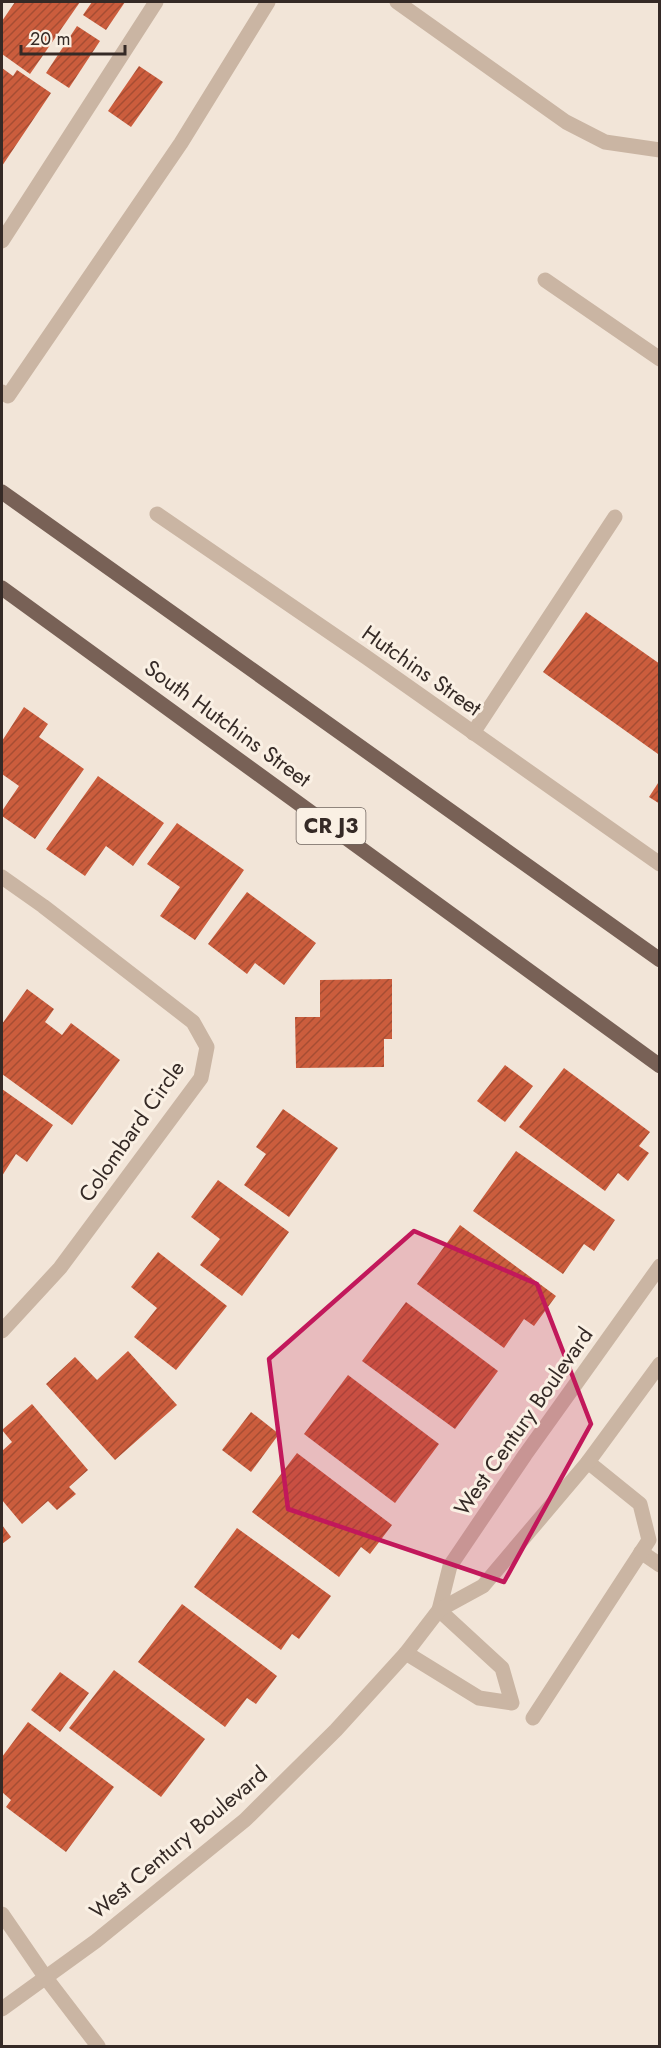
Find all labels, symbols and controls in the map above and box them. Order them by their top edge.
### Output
scale bar [21,18,124,56]
text: 20 m [30,26,70,52]
street label: Hutchins Street [356,617,489,724]
street label: South Hutchins Street [138,652,318,795]
road number: CR J3 [296,808,366,844]
street label: Colombard Circle [70,1054,192,1208]
street label: West Century Boulevard [446,1320,600,1522]
street label: West Century Boulevard [82,1758,274,1926]

